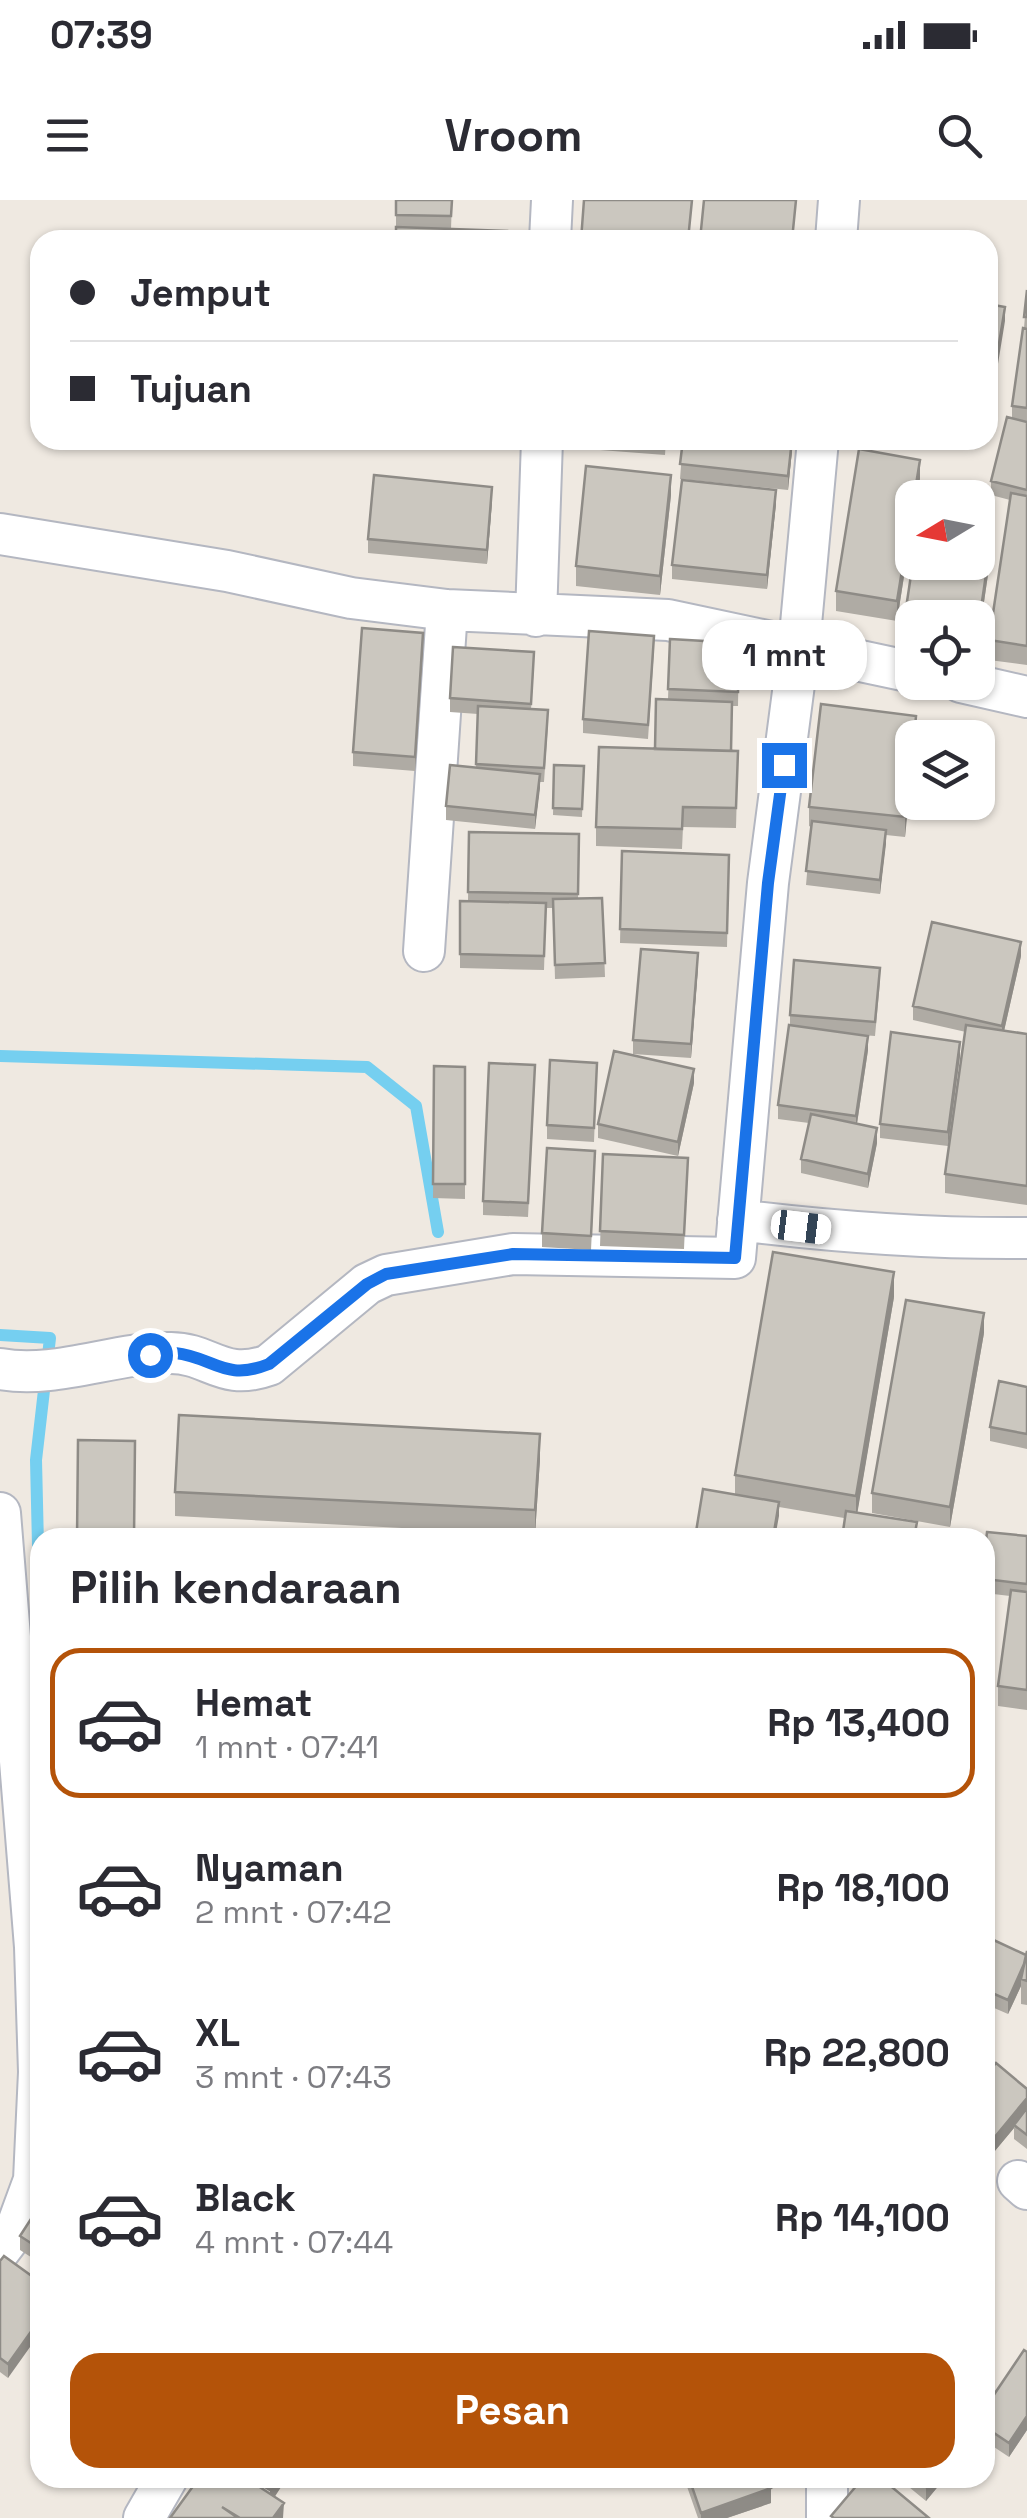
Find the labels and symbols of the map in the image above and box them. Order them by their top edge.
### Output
north arrow [895,480,995,580]
callout: 1 mnt [702,620,866,690]
route end [762,743,807,788]
car [769,1208,833,1246]
route start [128,1333,173,1378]

